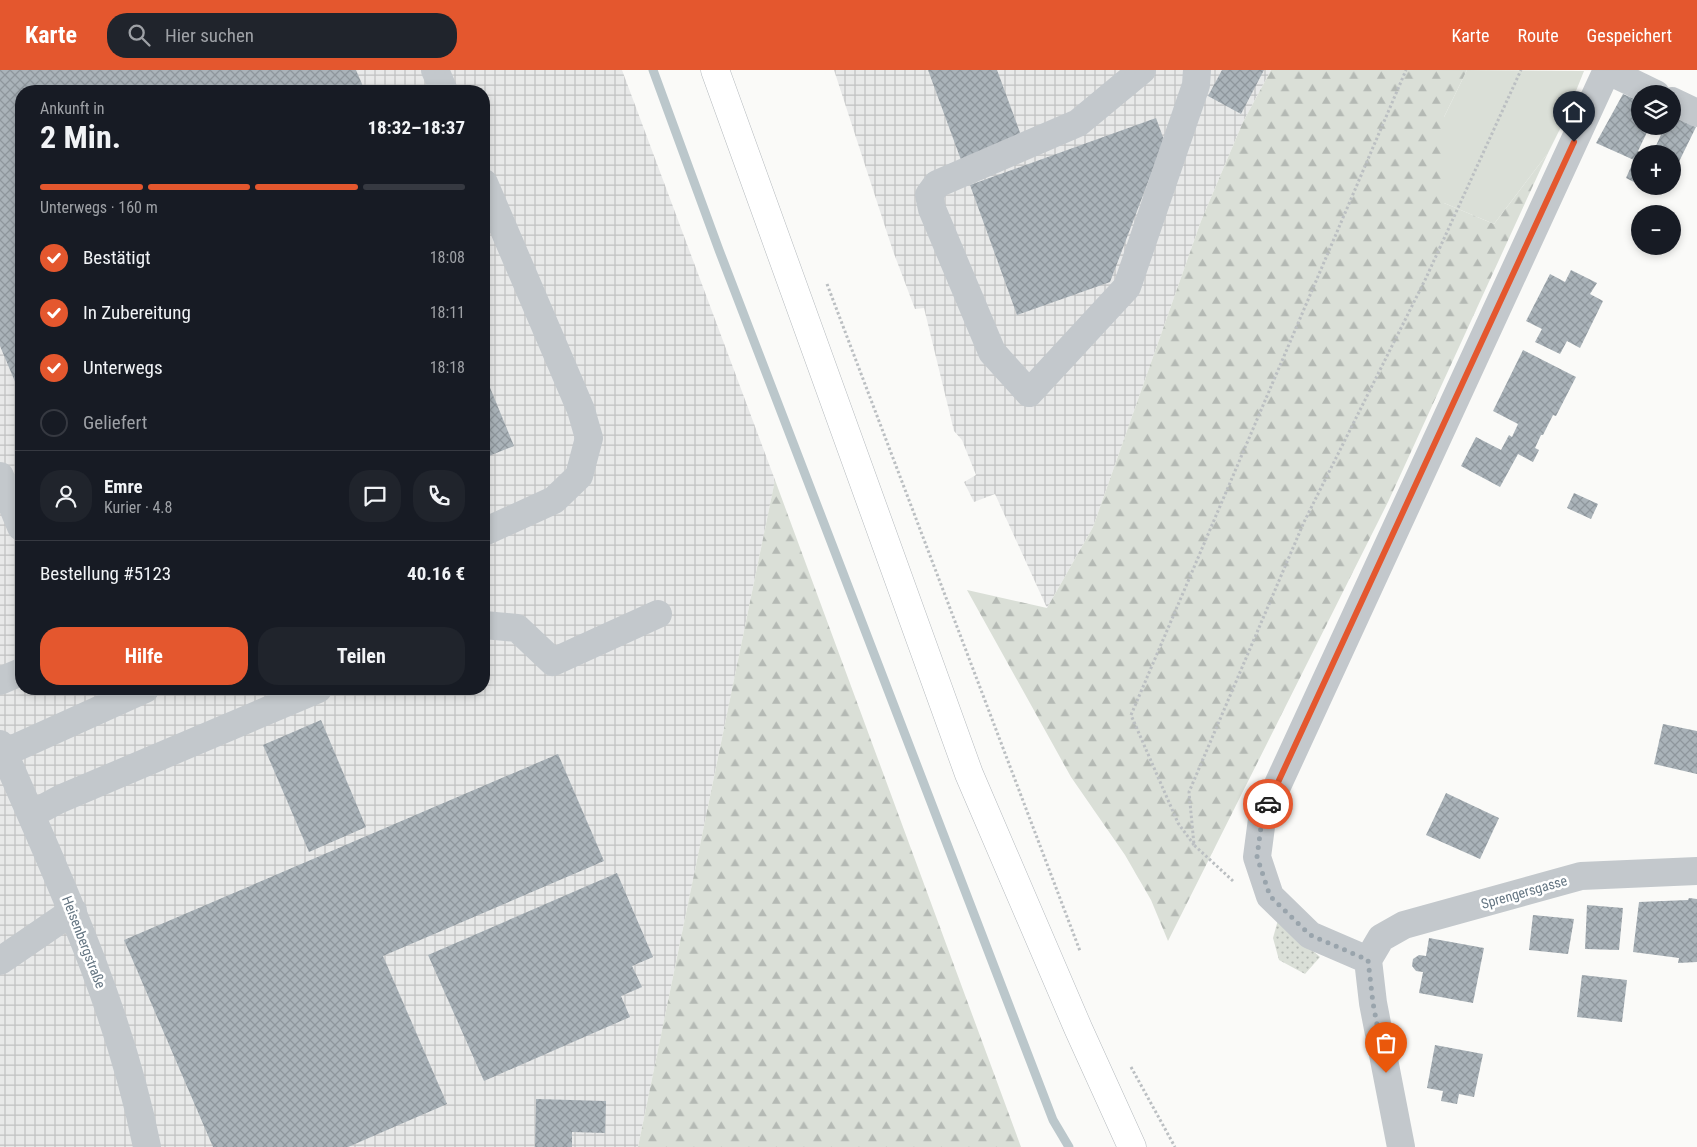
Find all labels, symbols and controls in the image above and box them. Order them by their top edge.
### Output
search box [107,13,457,58]
text: Karte [25,21,77,49]
icon: search [125,21,153,49]
text: Hier suchen [165,24,254,47]
text: Karte [1451,25,1490,46]
text: Route [1518,25,1559,46]
text: Gespeichert [1587,25,1672,46]
map controls [1631,85,1681,255]
button: layers [1631,85,1681,135]
pin [1553,91,1595,142]
icon: home [1560,98,1588,126]
text: Ankunft in [40,99,105,118]
text: 18:32–18:37 [367,116,465,139]
text: 2 Min. [40,118,121,156]
button: + [1631,145,1681,195]
text: Unterwegs · 160 m [40,198,158,217]
button: − [1631,205,1681,255]
icon: check [40,244,68,272]
text: Bestätigt [83,246,151,269]
text: 18:08 [430,248,465,267]
icon: check [40,299,68,327]
text: In Zubereitung [83,301,191,324]
text: 18:11 [430,303,465,322]
icon: check [40,354,68,382]
text: Unterwegs [83,356,163,379]
text: 18:18 [430,358,465,377]
text: Geliefert [83,411,147,434]
button: person [40,470,92,522]
button: chat [349,470,401,522]
button: phone [413,470,465,522]
text: Emre [104,475,143,498]
text: Kurier · 4.8 [104,498,172,517]
text: Bestellung #5123 [40,562,171,585]
text: 40.16 € [407,562,465,585]
button: Hilfe [40,627,248,685]
button: Teilen [258,627,465,685]
courier [1243,779,1293,829]
icon: car [1254,790,1282,818]
street label: Sprengersgasse [1479,872,1569,912]
street label: Heisenbergstraße [59,893,109,991]
pin [1365,1022,1407,1073]
icon: bag [1372,1029,1400,1057]

